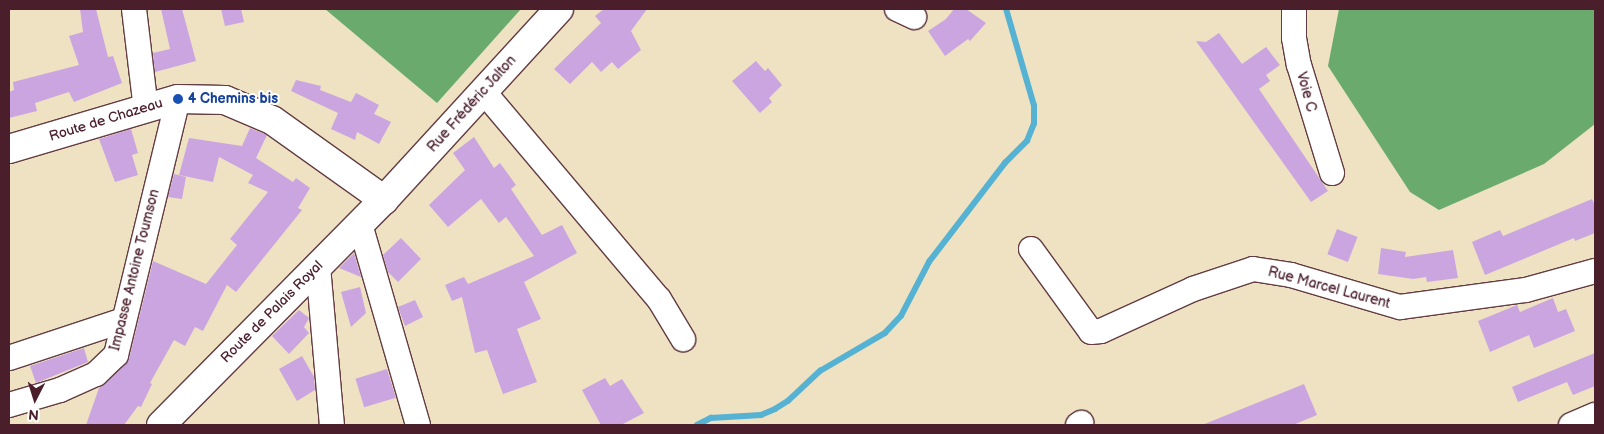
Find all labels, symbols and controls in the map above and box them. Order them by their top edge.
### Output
street label: Rue Frédéric Jalton [424,52,520,156]
street label: Voie C [1293,70,1319,114]
place label: 4 Chemins bis [188,91,278,107]
marker: 4 Chemins bis [172,93,184,105]
street label: Route de Chazeau [47,95,165,145]
street label: Impasse Antoine Toumson [107,187,163,353]
street label: Route de Palais Royal [217,257,327,367]
street label: Rue Marcel Laurent [1266,264,1392,312]
north arrow [10,374,60,424]
text: N [28,406,40,423]

